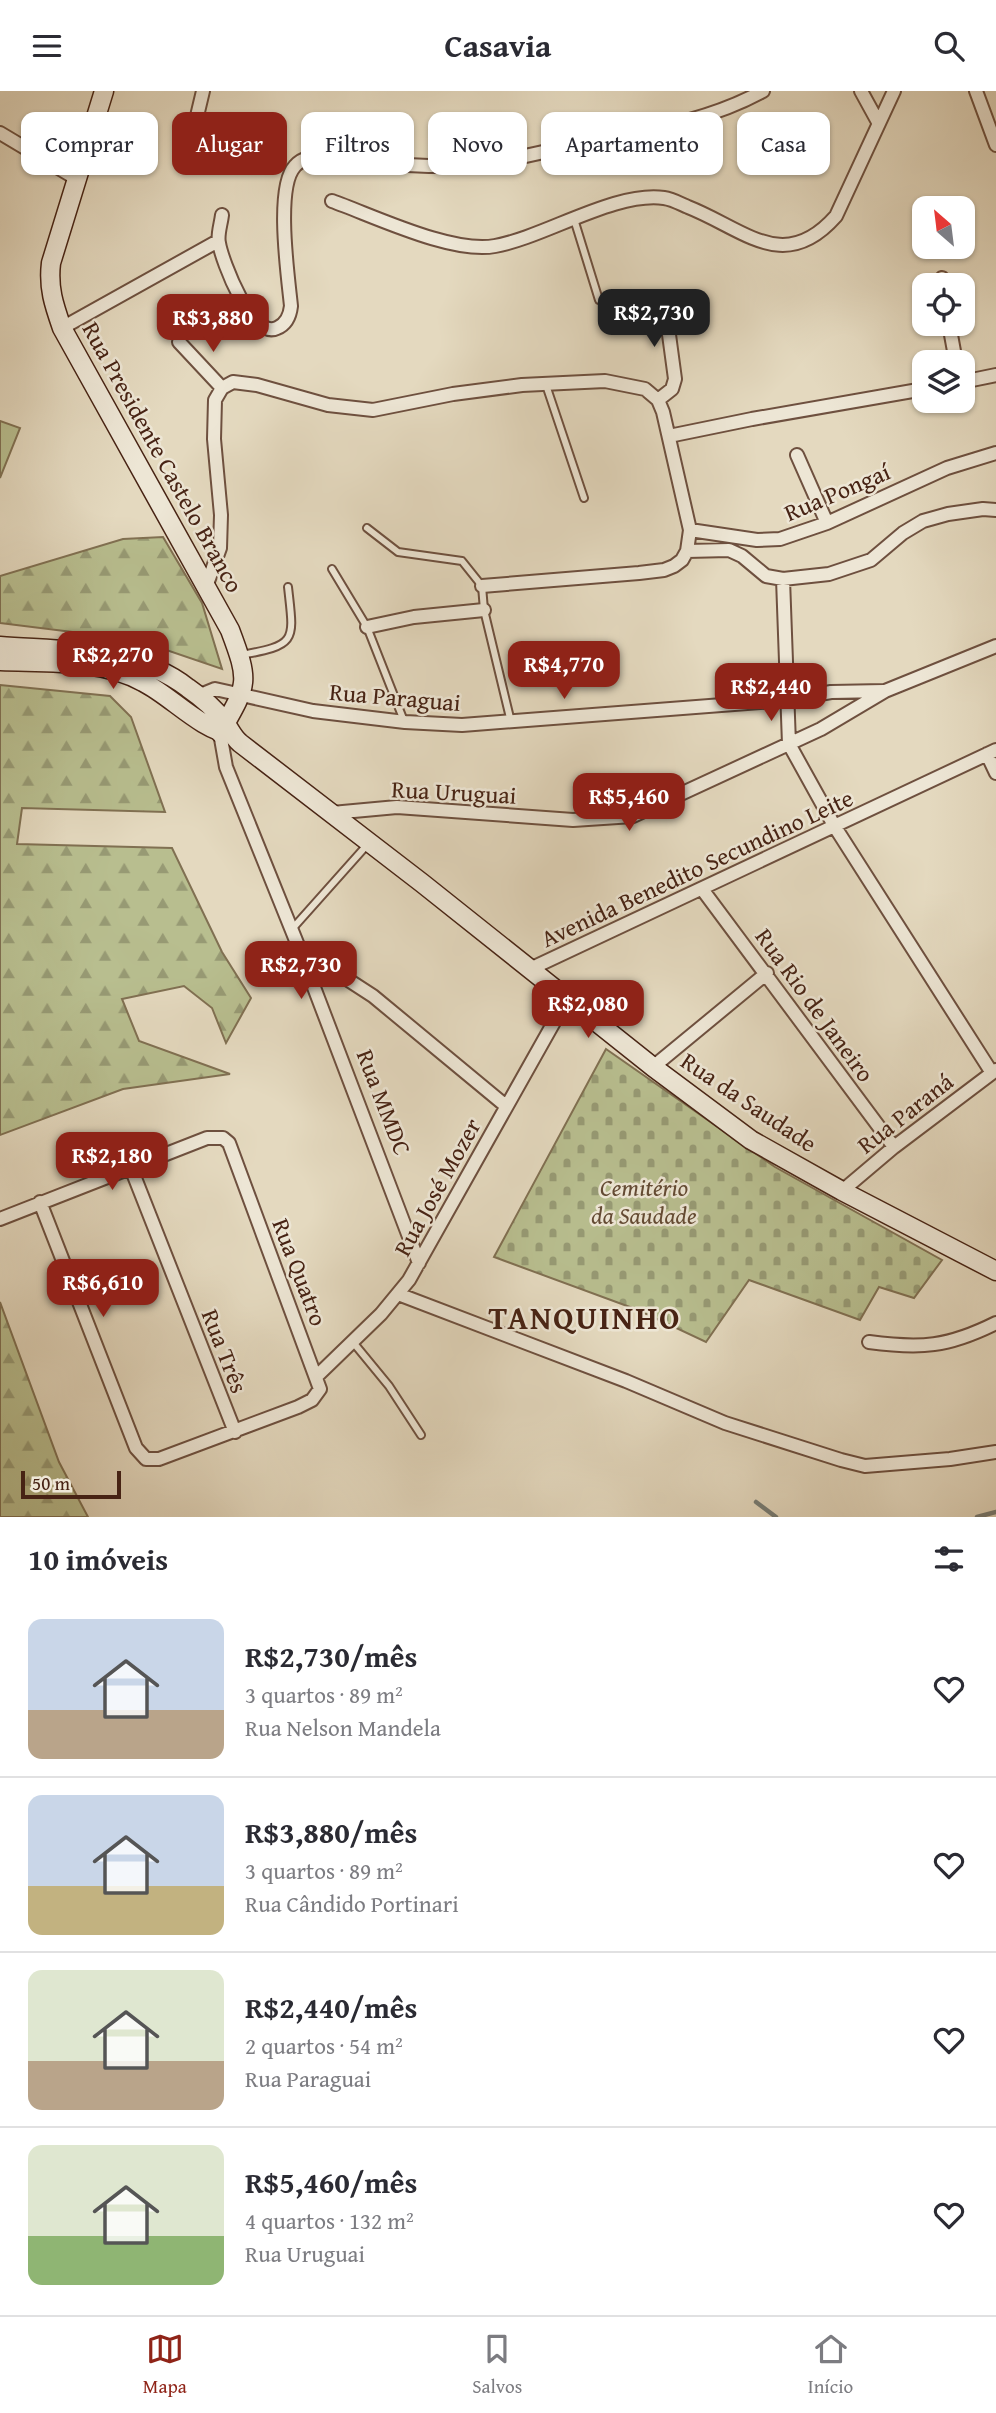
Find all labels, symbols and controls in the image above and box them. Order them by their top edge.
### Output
text: Casavia [445,22,551,69]
icon: menu [28,27,66,65]
icon: search [930,27,968,65]
chip: Comprar [21,112,158,175]
chip: Alugar [172,112,287,175]
chip: Filtros [301,112,414,175]
chip: Novo [428,112,527,175]
chip: Apartamento [541,112,723,175]
chip: Casa [737,112,830,175]
north arrow [912,196,975,259]
map controls [912,196,975,413]
button: locate [912,273,975,336]
pin: R$2,730 [589,289,719,349]
pin: R$3,880 [148,295,278,354]
text: R$2,730 [614,295,694,328]
text: R$3,880 [173,300,253,333]
street label: Rua Presidente Castelo Branco [74,315,252,599]
button: layers [912,350,975,413]
street label: Rua Pongaí [779,454,897,530]
pin: R$2,270 [48,631,178,691]
text: R$2,270 [73,637,153,670]
pin: R$4,770 [499,641,629,701]
text: R$4,770 [524,647,604,680]
pin: R$2,440 [706,663,836,723]
text: R$2,440 [731,669,811,702]
street label: Rua Paraguai [328,674,462,720]
street label: Rua Uruguai [391,771,518,813]
pin: R$5,460 [564,773,694,833]
text: R$5,460 [589,779,669,812]
street label: Avenida Benedito Secundino Leite [535,780,859,956]
street label: Rua Rio de Janeiro [747,921,883,1089]
pin: R$2,730 [236,941,366,1001]
text: R$2,730 [261,947,341,980]
pin: R$2,080 [523,981,653,1040]
text: R$2,080 [548,986,628,1019]
street label: Rua MMDC [348,1044,420,1160]
street label: Rua da Saudade [674,1044,824,1160]
street label: Rua Paraná [850,1064,961,1162]
street label: Rua José Mozer [385,1112,489,1262]
pin: R$2,180 [47,1133,177,1192]
text: R$2,180 [72,1138,152,1171]
park label: Cemitério da Saudade [591,1170,697,1233]
street label: Rua Quatro [263,1213,337,1331]
pin: R$6,610 [38,1259,168,1319]
text: R$6,610 [63,1265,143,1298]
district label: TANQUINHO [489,1294,682,1341]
street label: Rua Três [193,1304,257,1398]
scale bar [21,1468,121,1500]
text: 50 m [32,1469,70,1497]
text: 10 imóveis [28,1537,168,1581]
icon: filters [930,1540,968,1578]
text: R$2,730/mês [245,1634,417,1678]
icon: home [84,1647,168,1731]
icon: heart [930,1670,968,1708]
text: 3 quartos · 89 m² [245,1678,403,1711]
text: Rua Nelson Mandela [245,1711,441,1744]
text: R$3,880/mês [245,1810,417,1854]
icon: home [84,1823,168,1907]
icon: heart [930,1846,968,1884]
text: 3 quartos · 89 m² [245,1854,403,1887]
text: Rua Cândido Portinari [245,1887,459,1920]
text: R$2,440/mês [245,1985,417,2029]
icon: home [84,1998,168,2082]
icon: heart [930,2021,968,2059]
text: 2 quartos · 54 m² [245,2029,403,2062]
text: Rua Paraguai [245,2062,371,2095]
text: R$5,460/mês [245,2160,417,2204]
icon: home [84,2173,168,2257]
icon: heart [930,2196,968,2234]
text: 4 quartos · 132 m² [245,2204,414,2237]
text: Rua Uruguai [245,2237,365,2270]
tab: Mapa [143,2330,187,2400]
tab: Salvos [472,2330,522,2400]
tab: Início [808,2330,853,2400]

